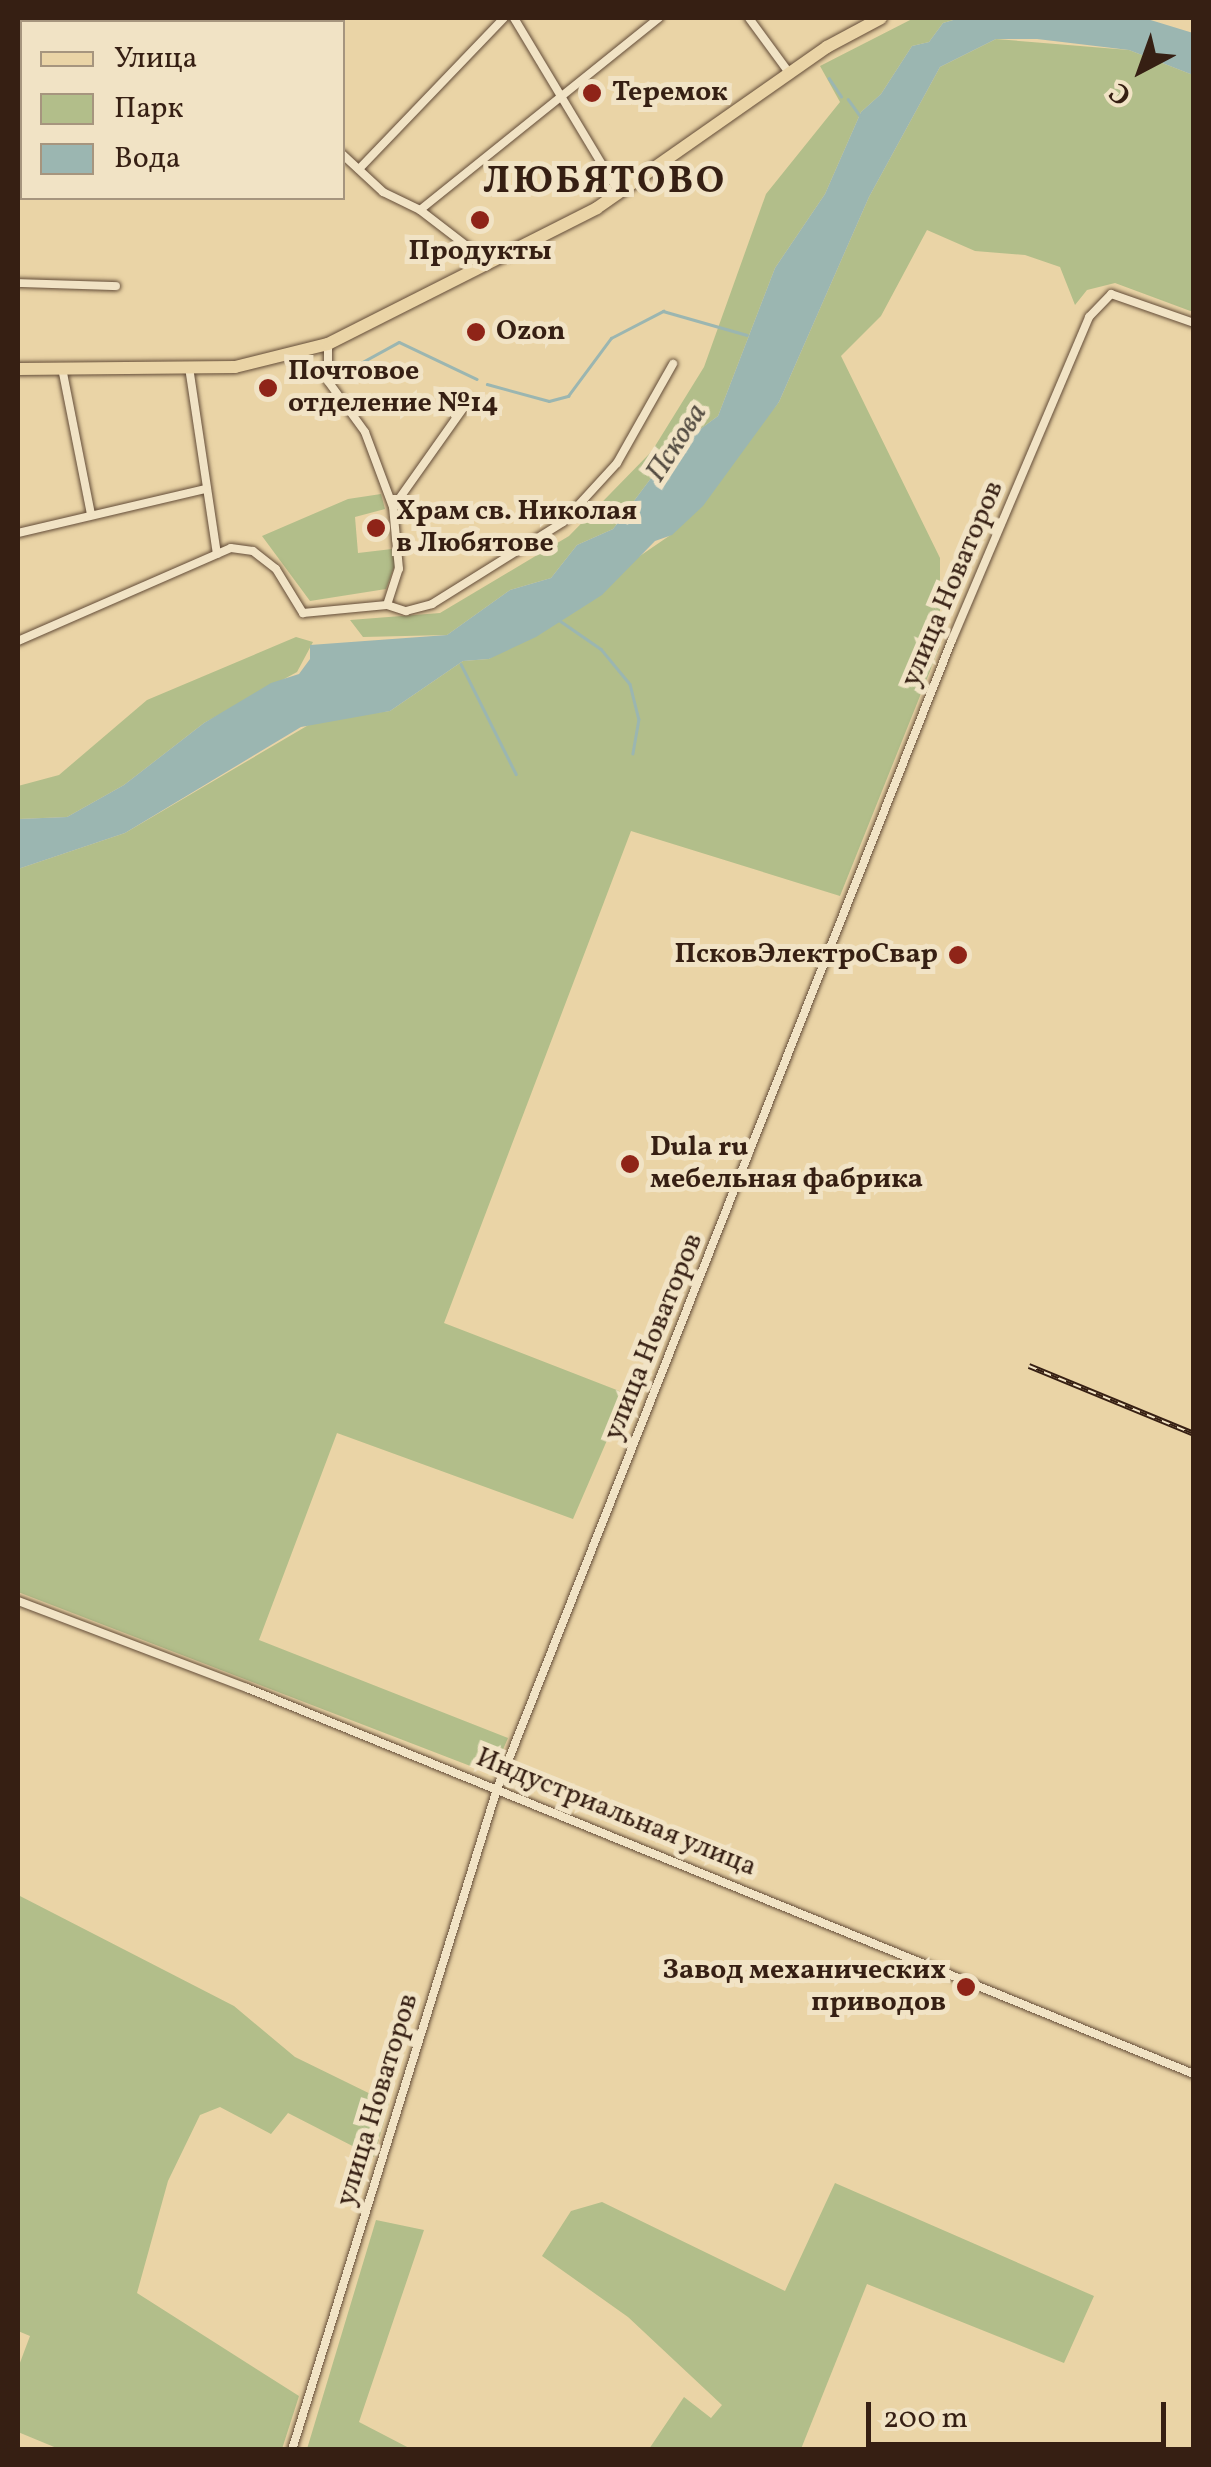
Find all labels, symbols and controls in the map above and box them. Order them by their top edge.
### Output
legend [20,20,345,200]
north arrow [1091,20,1191,120]
text: Улица [114,38,197,80]
text: С [1101,72,1141,114]
place label: Теремок [612,76,728,110]
marker: Теремок [581,82,603,104]
text: Парк [114,88,183,130]
text: Вода [114,138,181,180]
district label: ЛЮБЯТОВО [483,160,727,206]
marker: Продукты [469,209,491,231]
place label: Продукты [408,235,552,269]
place label: Ozon [496,315,566,349]
marker: Ozon [465,321,487,343]
place label: Почтовое отделение №14 [288,355,498,421]
marker: Почтовое отделение №14 [257,377,279,399]
water label: Пскова [638,397,716,489]
street label: улица Новаторов [894,476,1012,692]
place label: Храм св. Николая в Любятове [396,495,637,561]
marker: Храм св. Николая в Любятове [365,517,387,539]
place label: ПсковЭлектроСвар [675,938,938,972]
marker: ПсковЭлектроСвар [947,944,969,966]
place label: Dula ru мебельная фабрика [650,1131,923,1197]
marker: Dula ru мебельная фабрика [619,1153,641,1175]
street label: улица Новаторов [597,1228,711,1446]
street label: Индустриальная улица [470,1741,762,1885]
place label: Завод механических приводов [662,1954,946,2020]
marker: Завод механических приводов [955,1976,977,1998]
street label: улица Новаторов [330,1990,426,2210]
scale bar [871,2382,1171,2444]
text: 200 m [883,2398,968,2440]

